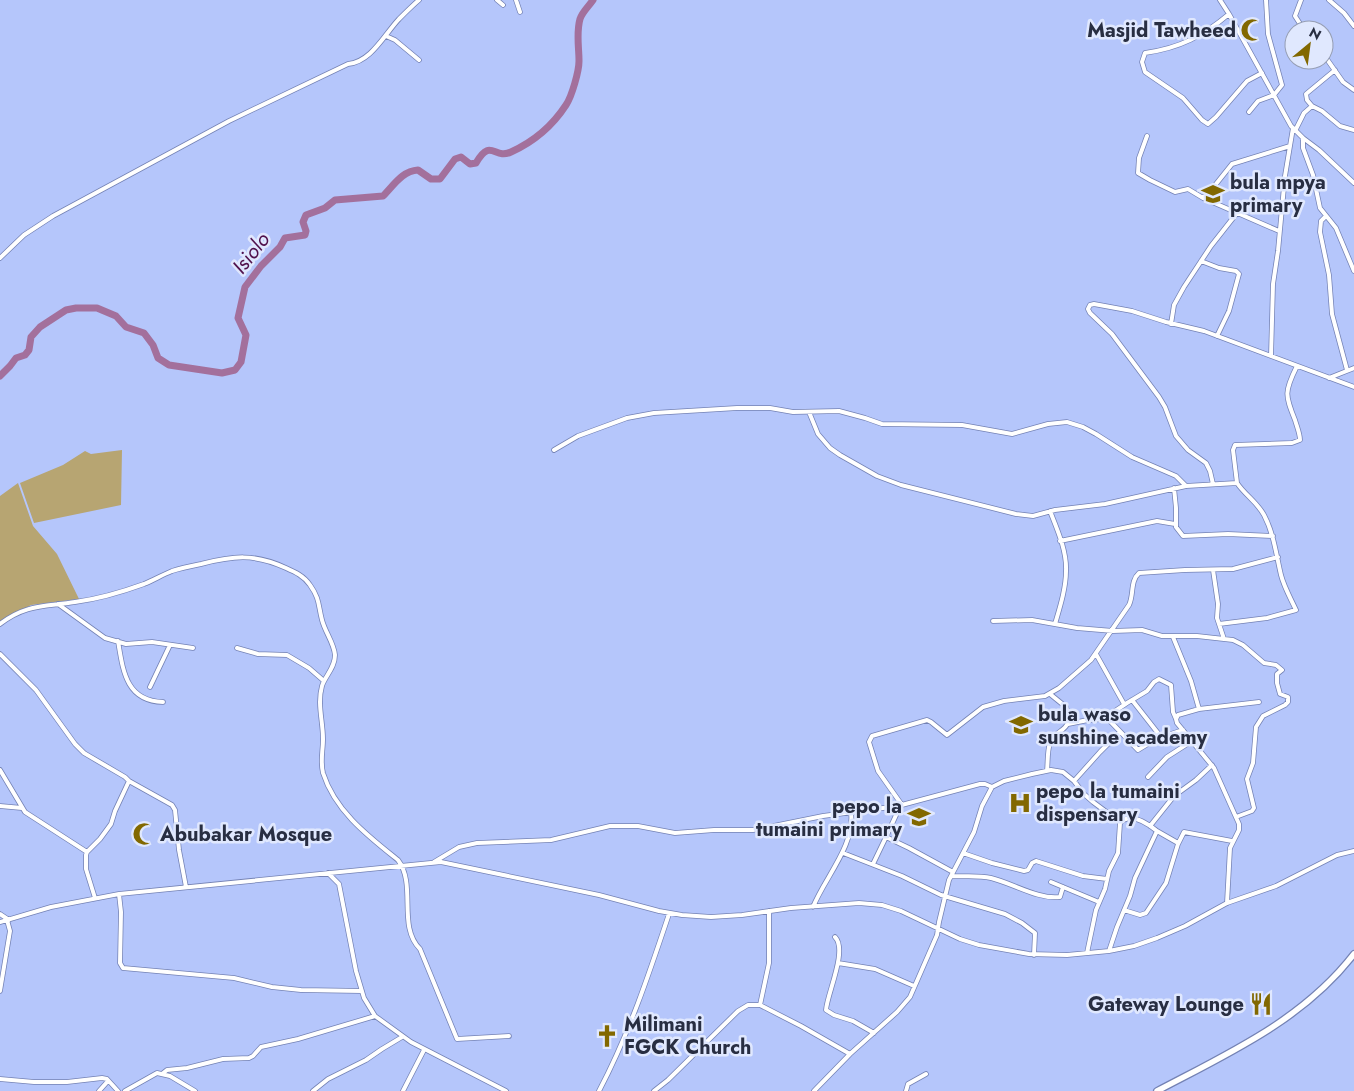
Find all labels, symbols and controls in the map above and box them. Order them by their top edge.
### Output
place label: Masjid Tawheed [1087,16,1236,45]
mosque icon: Masjid Tawheed [1239,17,1265,43]
north arrow [1284,20,1334,70]
text: N [1306,22,1325,45]
place label: bula mpya primary [1230,168,1326,220]
school or university icon: bula mpya primary [1200,181,1226,207]
water label: Isiolo [225,226,277,280]
place label: bula waso sunshine academy [1038,700,1208,752]
school or university icon: bula waso sunshine academy [1008,712,1034,738]
place label: pepo la tumaini dispensary [1036,777,1180,829]
hospital icon: pepo la tumaini dispensary [1007,790,1033,816]
place label: pepo la tumaini primary [756,792,903,844]
school or university icon: pepo la tumaini primary [906,804,932,830]
place label: Abubakar Mosque [159,820,332,849]
mosque icon: Abubakar Mosque [131,821,157,847]
place label: Gateway Lounge [1088,990,1244,1019]
restaurant icon: Gateway Lounge [1248,991,1274,1017]
place label: Milimani FGCK Church [624,1010,751,1062]
church icon: Milimani FGCK Church [594,1023,620,1049]

